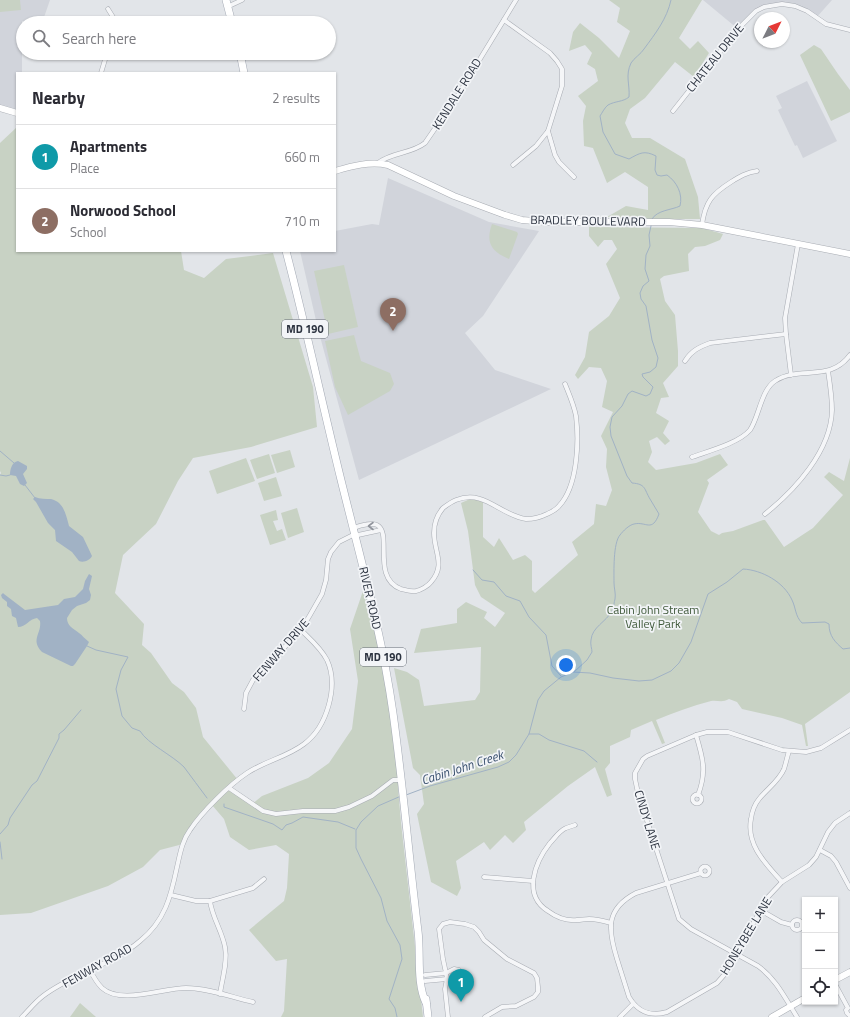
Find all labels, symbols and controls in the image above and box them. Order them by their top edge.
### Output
north arrow [754,12,790,48]
search box [16,16,336,60]
street label: CHATEAU DRIVE [681,19,748,96]
icon: search [30,27,52,49]
text: Search here [62,27,136,50]
street label: KENDALE ROAD [427,54,486,133]
text: Nearby [32,85,85,111]
text: 2 results [272,88,320,108]
text: Apartments [70,135,147,158]
text: 1 [41,147,49,167]
text: 660 m [284,147,320,167]
text: Place [70,158,99,178]
text: Norwood School [70,199,176,222]
street label: BRADLEY BOULEVARD [530,210,646,231]
text: 2 [41,211,49,231]
text: 710 m [284,211,320,231]
text: School [70,222,106,242]
pin: 2 [380,298,406,331]
road number: MD 190 [282,320,328,338]
one-way arrow [368,522,374,530]
street label: RIVER ROAD [354,565,387,631]
park label: Cabin John Stream Valley Park [607,600,699,633]
street label: FENWAY DRIVE [248,613,314,686]
road number: MD 190 [360,648,406,666]
your location [556,655,576,675]
water label: Cabin John Creek [418,744,508,790]
street label: CINDY LANE [629,788,666,852]
street label: HONEYBEE LANE [715,893,777,978]
map controls [802,897,838,1005]
button: + [802,897,838,933]
button: − [802,933,838,969]
street label: FENWAY ROAD [58,938,135,993]
pin: 1 [448,969,474,1002]
button: locate [802,969,838,1005]

